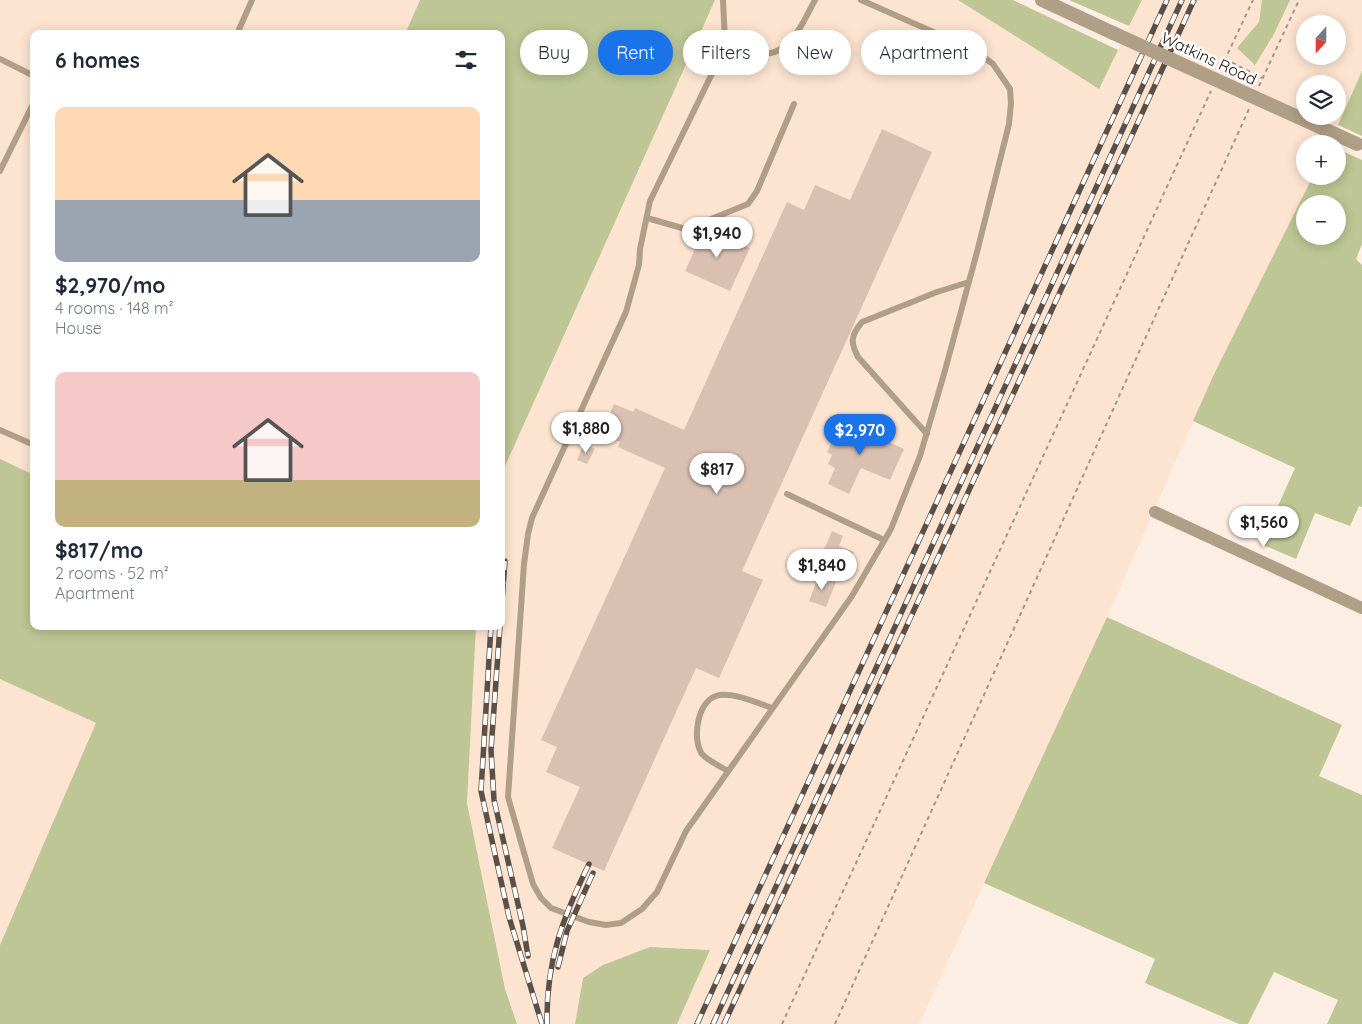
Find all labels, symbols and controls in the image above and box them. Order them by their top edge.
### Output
north arrow [1296,15,1346,65]
map controls [1296,15,1346,245]
street label: Watkins Road [1158,27,1260,89]
chip: Buy [520,30,588,75]
chip: Rent [598,30,673,75]
chip: Filters [683,30,769,75]
chip: New [779,30,851,75]
chip: Apartment [861,30,987,75]
icon: filters [452,46,480,74]
text: 6 homes [55,47,140,73]
button: layers [1296,75,1346,125]
button: + [1296,135,1346,185]
icon: home [223,140,313,230]
button: − [1296,195,1346,245]
pin: $1,940 [676,216,758,259]
text: $1,940 [693,223,741,243]
text: $2,970/mo [55,272,165,298]
text: 4 rooms · 148 m² [55,298,174,318]
text: House [55,318,102,338]
icon: home [223,405,313,495]
pin: $1,880 [545,412,627,454]
pin: $2,970 [819,414,901,456]
text: $1,880 [562,418,610,438]
text: $2,970 [835,420,885,440]
pin: $817 [687,452,747,495]
text: $817 [700,459,734,479]
pin: $1,560 [1223,506,1305,548]
text: $1,560 [1240,512,1288,532]
text: $817/mo [55,537,143,563]
pin: $1,840 [781,548,863,591]
text: $1,840 [798,555,846,575]
text: 2 rooms · 52 m² [55,563,169,583]
text: Apartment [55,583,135,603]

